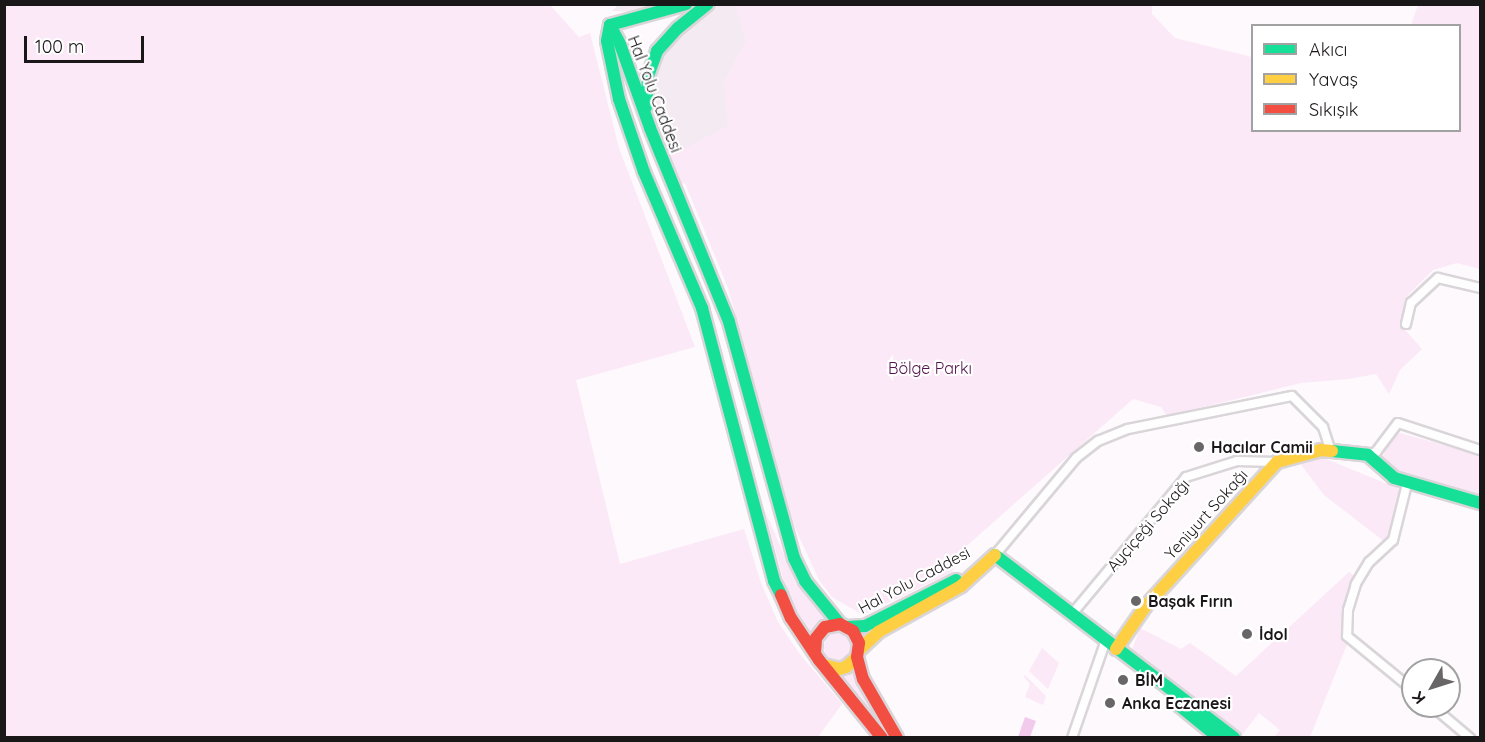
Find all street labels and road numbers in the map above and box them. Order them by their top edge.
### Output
street label: Hal Yolu Caddesi [624,33,686,155]
street label: Yeniyurt Sokağı [1161,465,1251,563]
street label: Ayçiçeği Sokağı [1103,475,1193,575]
street label: Hal Yolu Caddesi [855,542,973,618]

